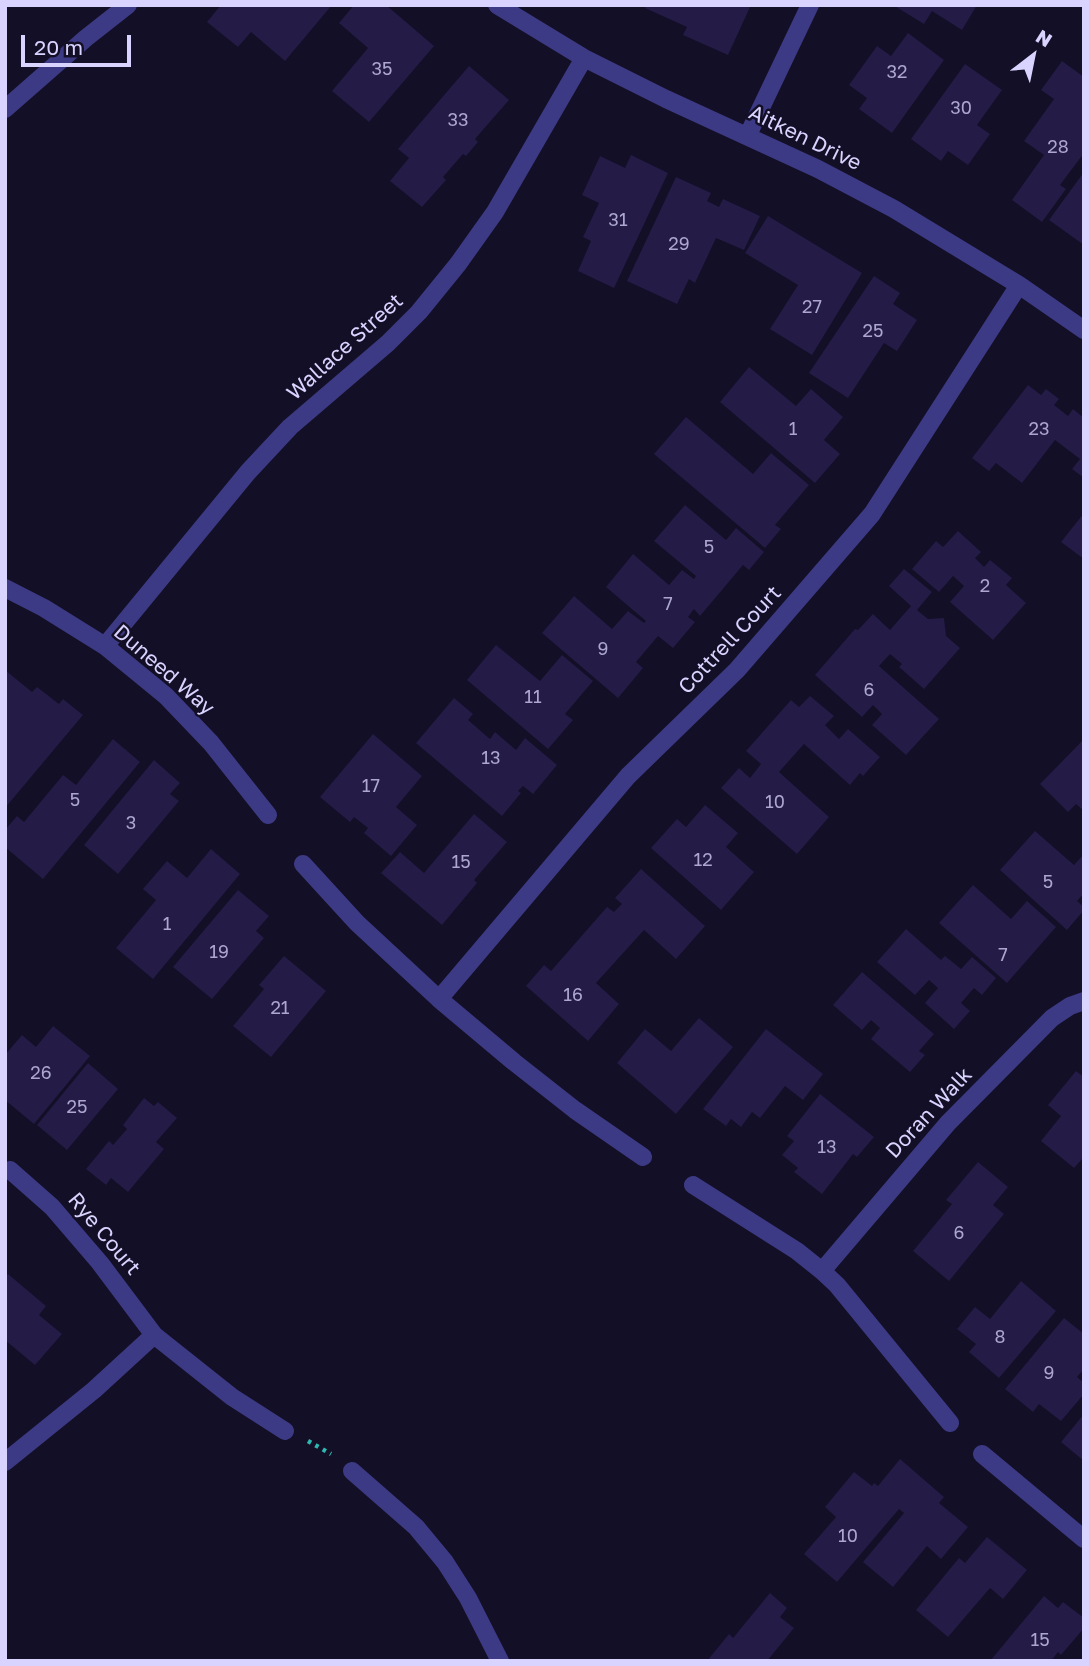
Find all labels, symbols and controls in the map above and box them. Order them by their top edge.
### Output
scale bar [24,21,135,65]
north arrow [998,21,1068,91]
text: N [1032,24,1057,51]
text: 20 m [34,34,83,60]
house number: 35 [372,58,392,80]
house number: 32 [887,61,907,83]
house number: 30 [950,97,972,119]
street label: Aitken Drive [745,100,865,176]
house number: 33 [447,109,469,131]
house number: 28 [1047,136,1069,158]
house number: 31 [608,209,628,231]
house number: 29 [668,233,690,255]
street label: Wallace Street [282,288,408,406]
house number: 27 [802,296,822,318]
house number: 25 [863,320,883,342]
house number: 1 [789,418,797,440]
house number: 23 [1029,418,1049,440]
house number: 5 [704,536,714,558]
house number: 2 [980,575,990,597]
street label: Cottrell Court [673,581,787,699]
house number: 7 [663,593,673,615]
street label: Duneed Way [108,619,220,721]
house number: 9 [598,638,608,660]
house number: 6 [864,679,874,701]
house number: 11 [524,686,542,708]
house number: 13 [481,747,501,769]
house number: 17 [362,775,380,797]
house number: 5 [70,789,80,811]
house number: 10 [765,791,785,813]
house number: 3 [126,812,136,834]
house number: 12 [693,849,713,871]
house number: 15 [451,851,471,873]
house number: 5 [1043,871,1053,893]
house number: 1 [163,913,171,935]
house number: 19 [209,941,229,963]
house number: 7 [998,944,1008,966]
house number: 16 [563,984,583,1006]
house number: 21 [270,997,290,1019]
house number: 26 [30,1062,52,1084]
street label: Doran Walk [881,1062,977,1164]
house number: 25 [67,1096,87,1118]
house number: 13 [817,1136,837,1158]
street label: Rye Court [62,1188,146,1280]
house number: 6 [954,1222,964,1244]
house number: 8 [995,1326,1005,1348]
house number: 9 [1044,1362,1054,1384]
house number: 10 [838,1525,858,1547]
house number: 15 [1030,1629,1050,1651]

